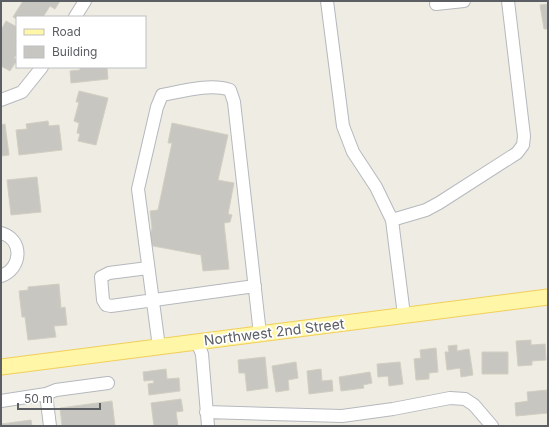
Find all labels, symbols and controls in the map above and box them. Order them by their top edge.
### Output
legend [16,16,146,68]
text: Road [52,24,81,39]
text: Building [52,44,97,59]
street label: Northwest 2nd Street [203,314,346,349]
scale bar [18,385,100,411]
text: 50 m [24,391,53,406]

